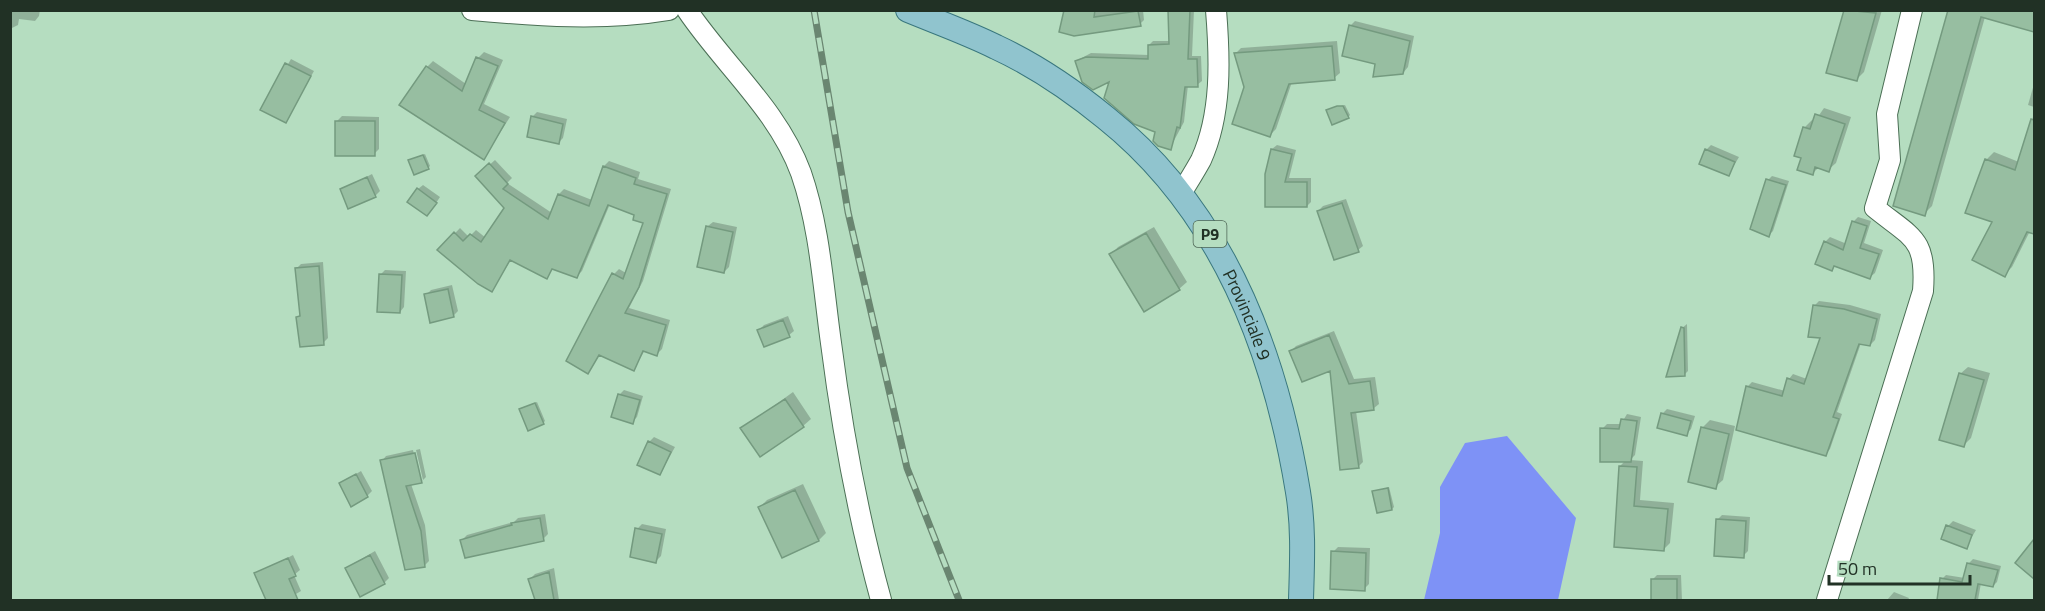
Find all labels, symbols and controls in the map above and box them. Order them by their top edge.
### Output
road number: P9 [1194,221,1226,247]
street label: Provinciale 9 [1217,264,1279,364]
scale bar [1829,548,1970,586]
text: 50 m [1838,555,1877,582]

